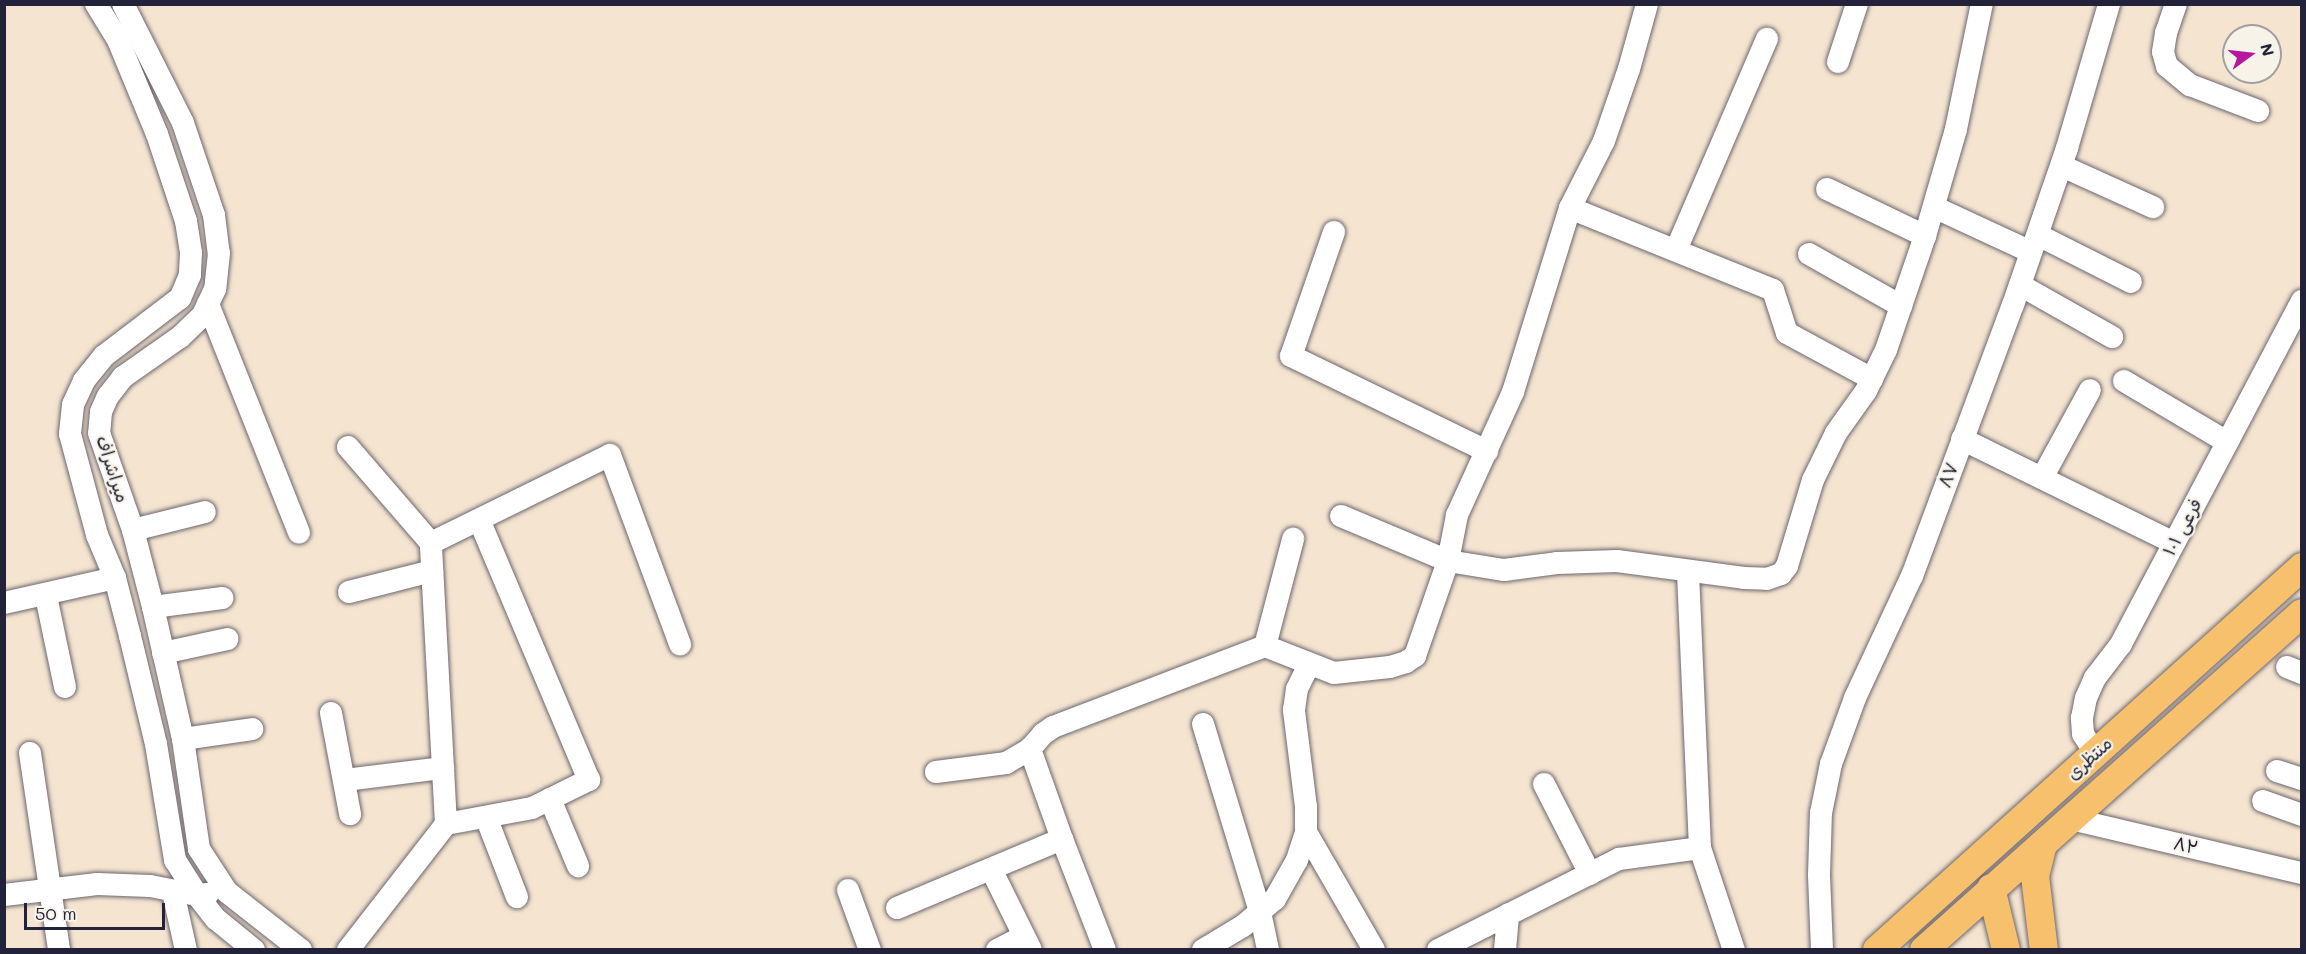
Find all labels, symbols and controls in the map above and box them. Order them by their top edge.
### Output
north arrow [2222,24,2282,84]
text: N [2256,41,2280,58]
street label: میراشراف [92,433,134,505]
street label: ۸۷ [1933,459,1963,491]
street label: فرعی ۱۰۱ [2158,495,2206,559]
street label: منتظری [2062,732,2116,784]
street label: ۸۲ [2172,832,2200,858]
scale bar [27,891,168,929]
text: 50 m [35,901,77,925]

